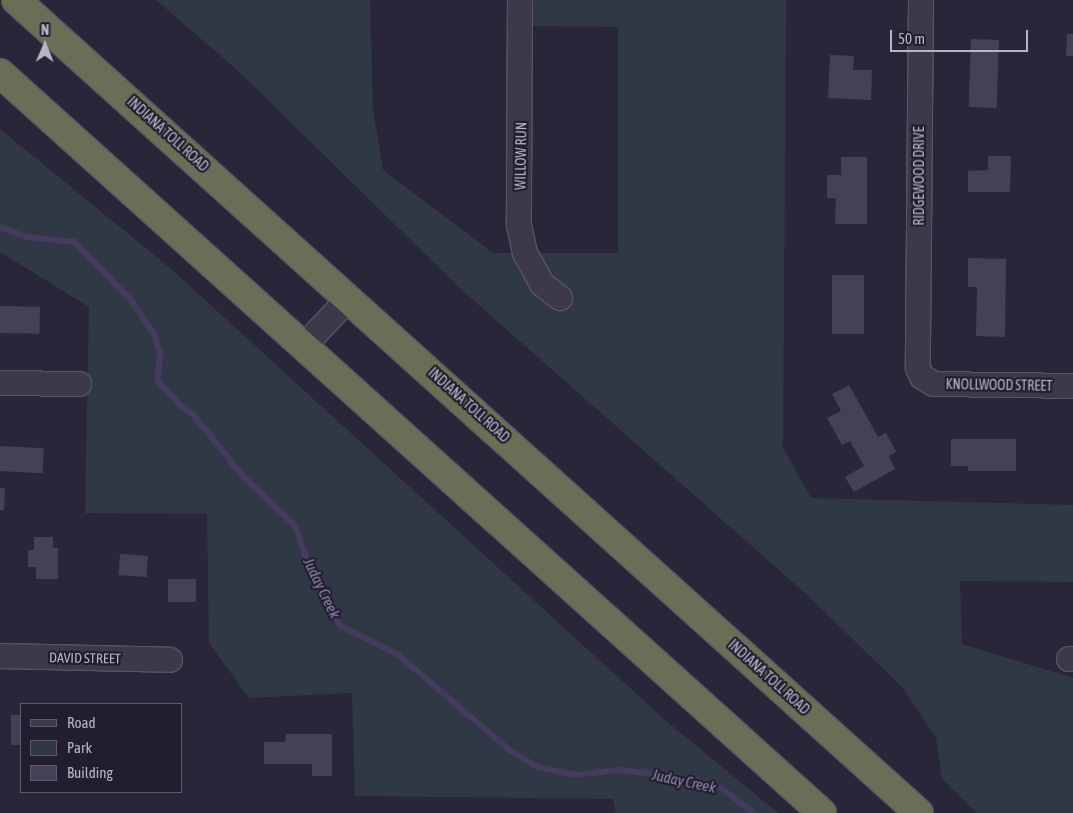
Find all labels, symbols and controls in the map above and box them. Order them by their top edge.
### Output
north arrow [20,20,70,70]
scale bar [893,20,1030,52]
text: N [41,22,50,38]
text: 50 m [898,30,925,47]
street label: INDIANA TOLL ROAD [124,93,212,175]
street label: WILLOW RUN [512,122,530,190]
street label: RIDGEWOOD DRIVE [911,126,927,226]
street label: INDIANA TOLL ROAD [425,364,513,446]
street label: KNOLLWOOD STREET [946,376,1052,394]
water label: Juday Creek [300,555,344,621]
street label: INDIANA TOLL ROAD [725,636,813,718]
street label: DAVID STREET [49,649,121,667]
legend [20,703,182,793]
text: Road [67,714,96,731]
text: Park [67,739,92,756]
text: Building [67,764,113,781]
water label: Juday Creek [650,765,718,797]

